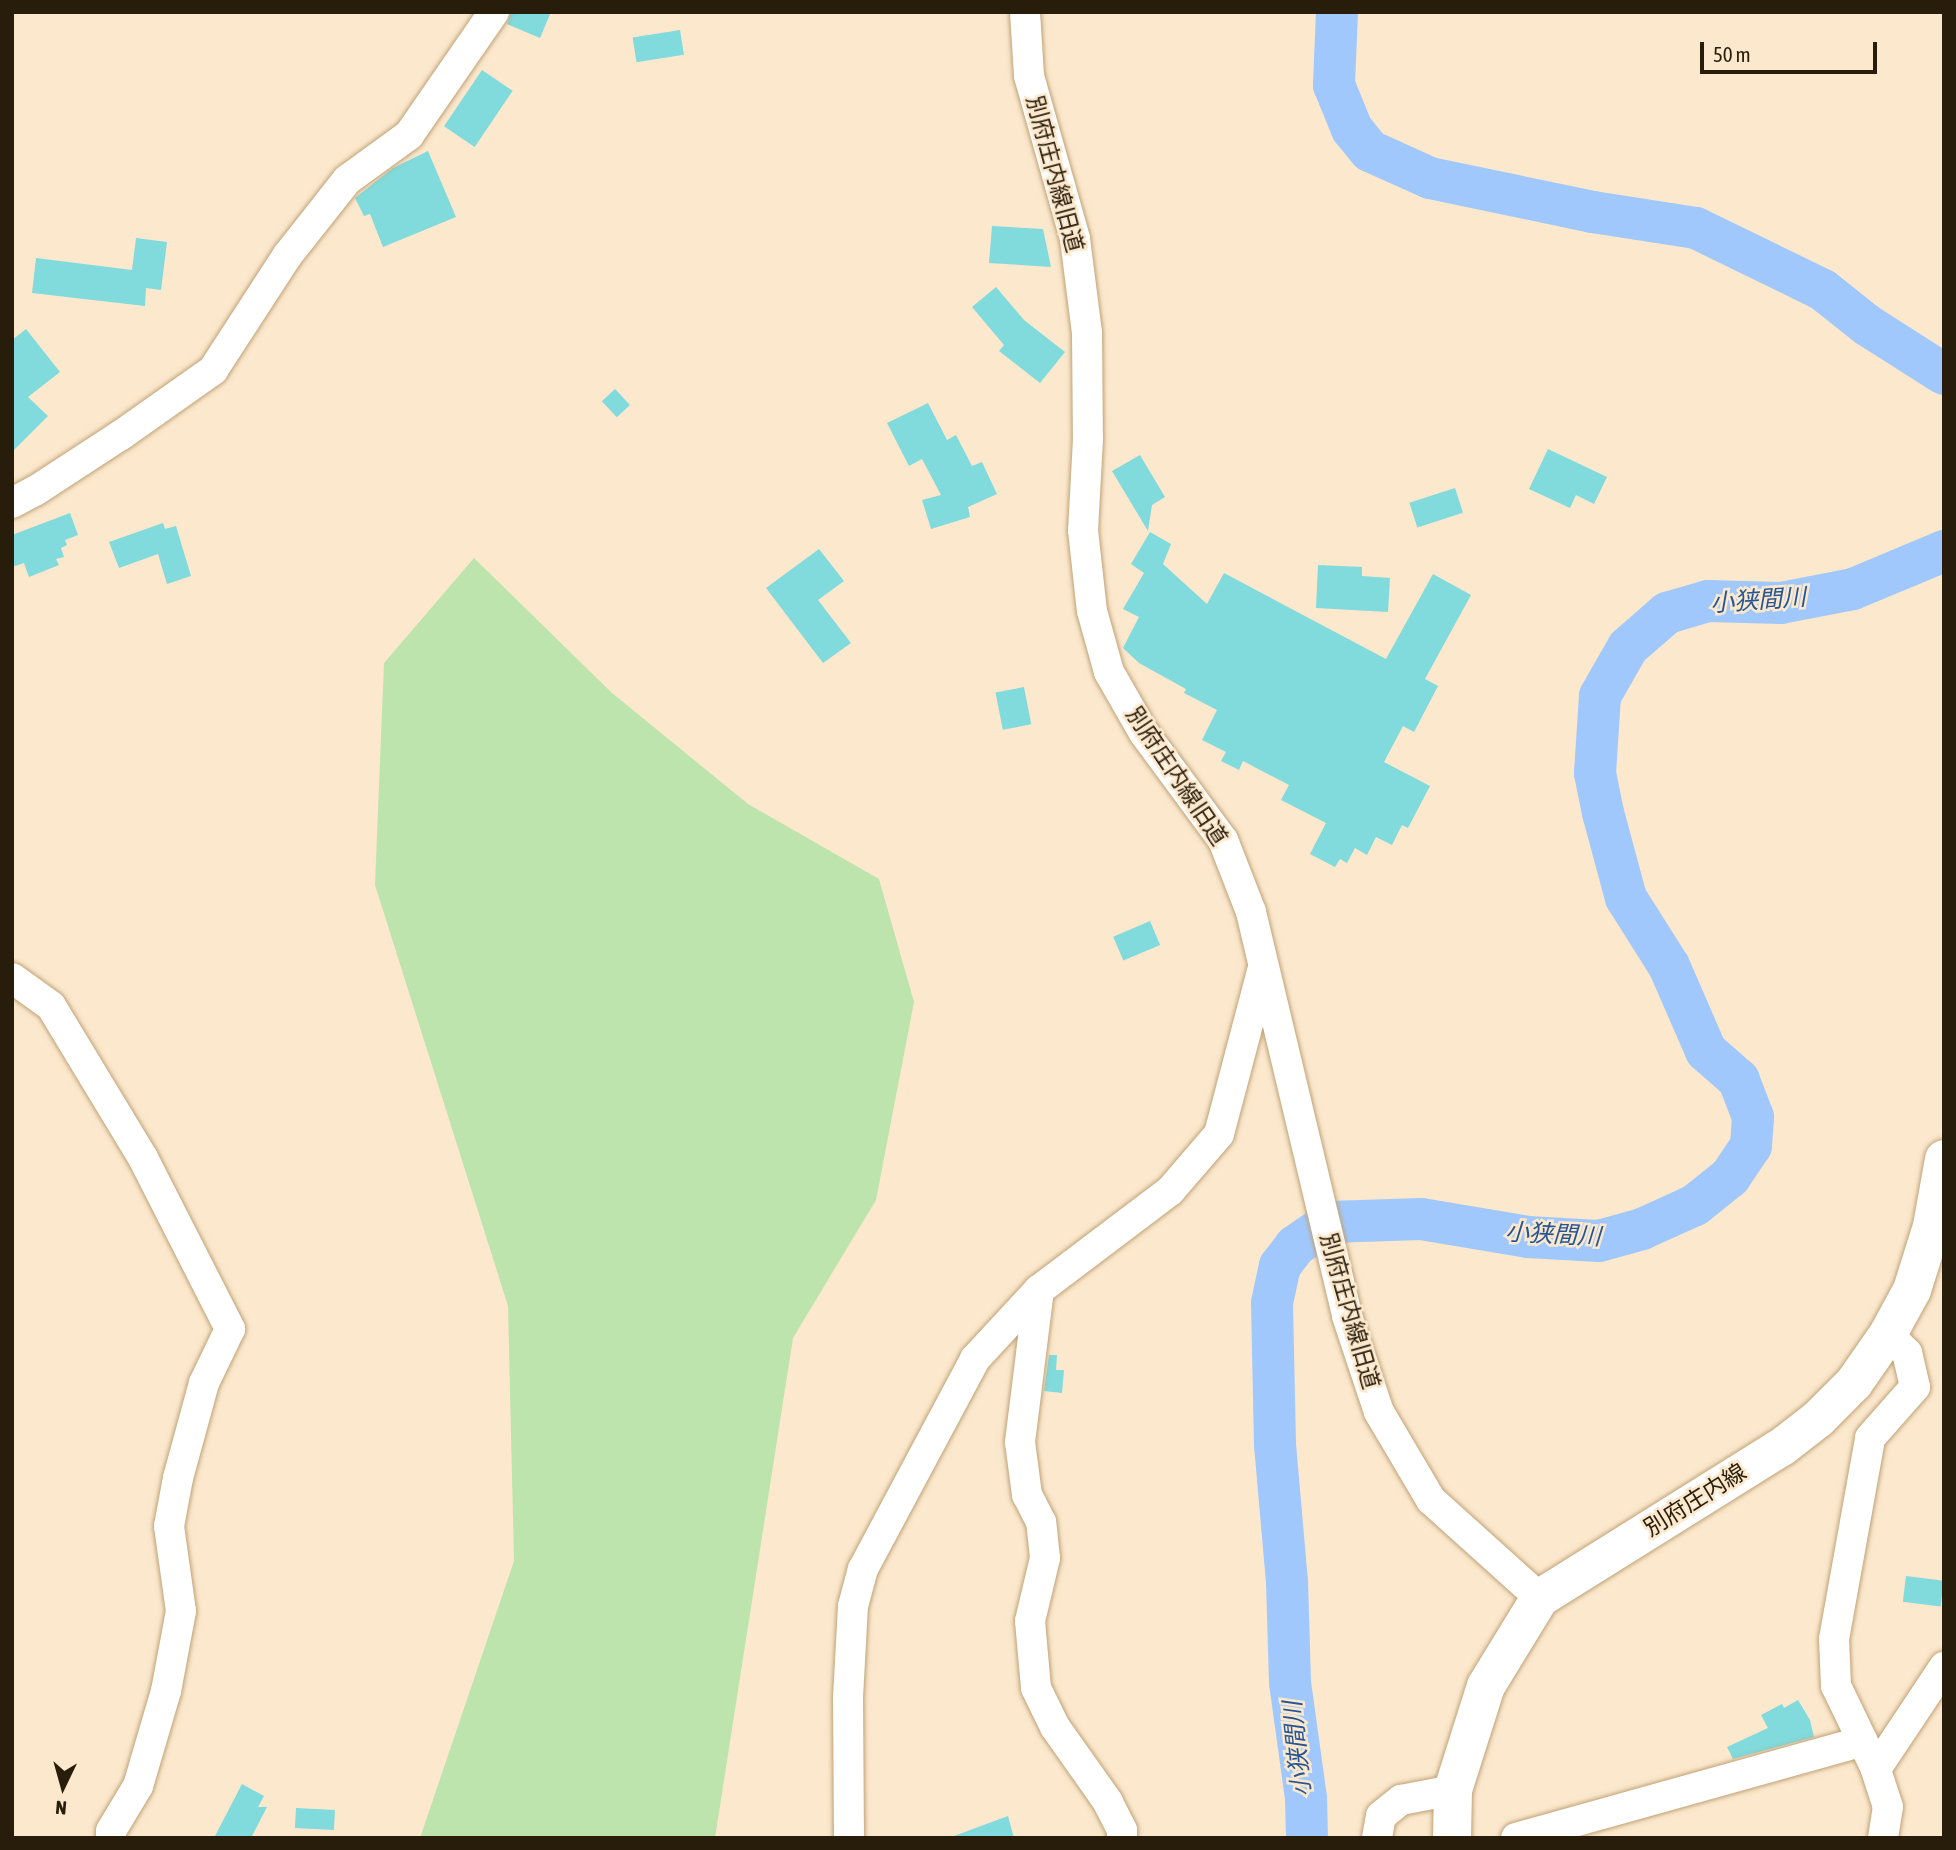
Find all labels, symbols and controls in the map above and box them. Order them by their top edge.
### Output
scale bar [1704,28,1881,72]
text: 50 m [1713,42,1751,66]
street label: 別府庄内線旧道 [1021,93,1089,255]
water label: 小狭間川 [1709,582,1807,618]
street label: 別府庄内線旧道 [1121,702,1233,850]
water label: 小狭間川 [1504,1217,1602,1251]
street label: 別府庄内線旧道 [1315,1230,1385,1392]
street label: 別府庄内線 [1639,1458,1751,1542]
water label: 小狭間川 [1278,1700,1316,1798]
north arrow [28,1752,98,1822]
text: N [55,1796,68,1819]

